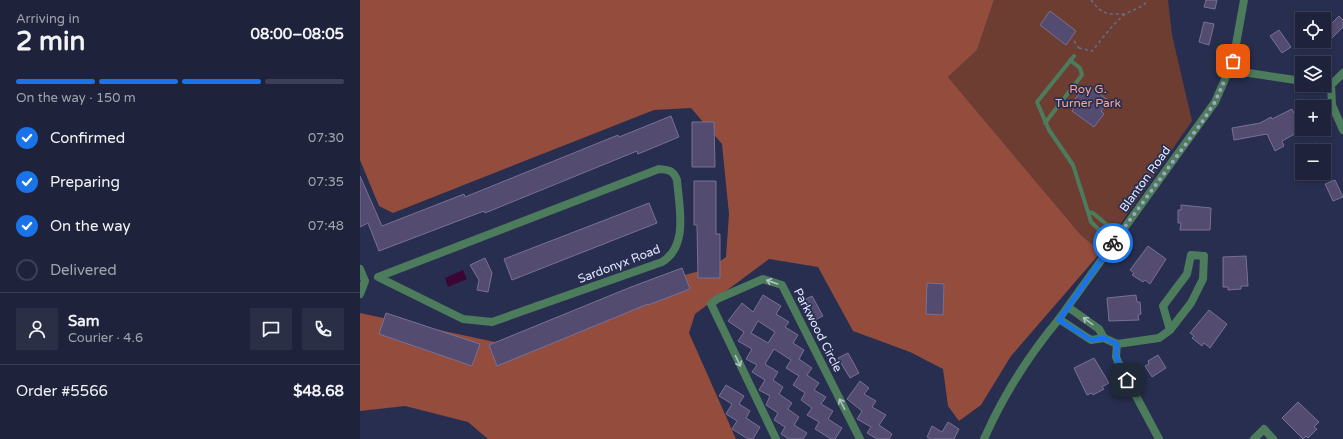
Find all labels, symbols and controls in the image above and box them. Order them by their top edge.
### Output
text: Arriving in [16,11,80,27]
map controls [1295,12,1331,180]
button: locate [1295,12,1331,48]
text: 08:00–08:05 [251,25,344,43]
text: 2 min [16,26,85,57]
pin [1216,44,1250,78]
icon: bag [1222,50,1244,72]
button: layers [1295,56,1331,92]
park label: Roy G. Turner Park [1055,82,1121,110]
text: On the way · 150 m [16,90,136,106]
button: + [1295,100,1331,136]
icon: check [16,127,38,149]
text: Confirmed [50,129,125,147]
text: 07:30 [308,130,344,146]
street label: Blanton Road [1117,144,1173,214]
button: − [1295,144,1331,180]
icon: check [16,171,38,193]
text: Preparing [50,173,120,191]
text: 07:35 [308,174,344,190]
icon: check [16,215,38,237]
text: On the way [50,217,130,235]
text: 07:48 [308,218,344,234]
courier [1093,223,1133,263]
icon: bike [1102,232,1124,254]
street label: Sardonyx Road [576,242,662,286]
text: Delivered [50,261,117,279]
one-way arrow [766,277,778,285]
street label: Parkwood Circle [791,286,845,374]
button: person [16,308,58,350]
button: chat [250,308,292,350]
button: phone [302,308,344,350]
text: Sam [68,312,99,330]
one-way arrow [1082,317,1093,325]
text: Courier · 4.6 [68,330,143,346]
one-way arrow [735,355,742,367]
pin [1110,363,1144,397]
icon: home [1116,369,1138,391]
text: Order #5566 [16,382,108,400]
text: $48.68 [293,382,344,400]
one-way arrow [838,398,845,410]

